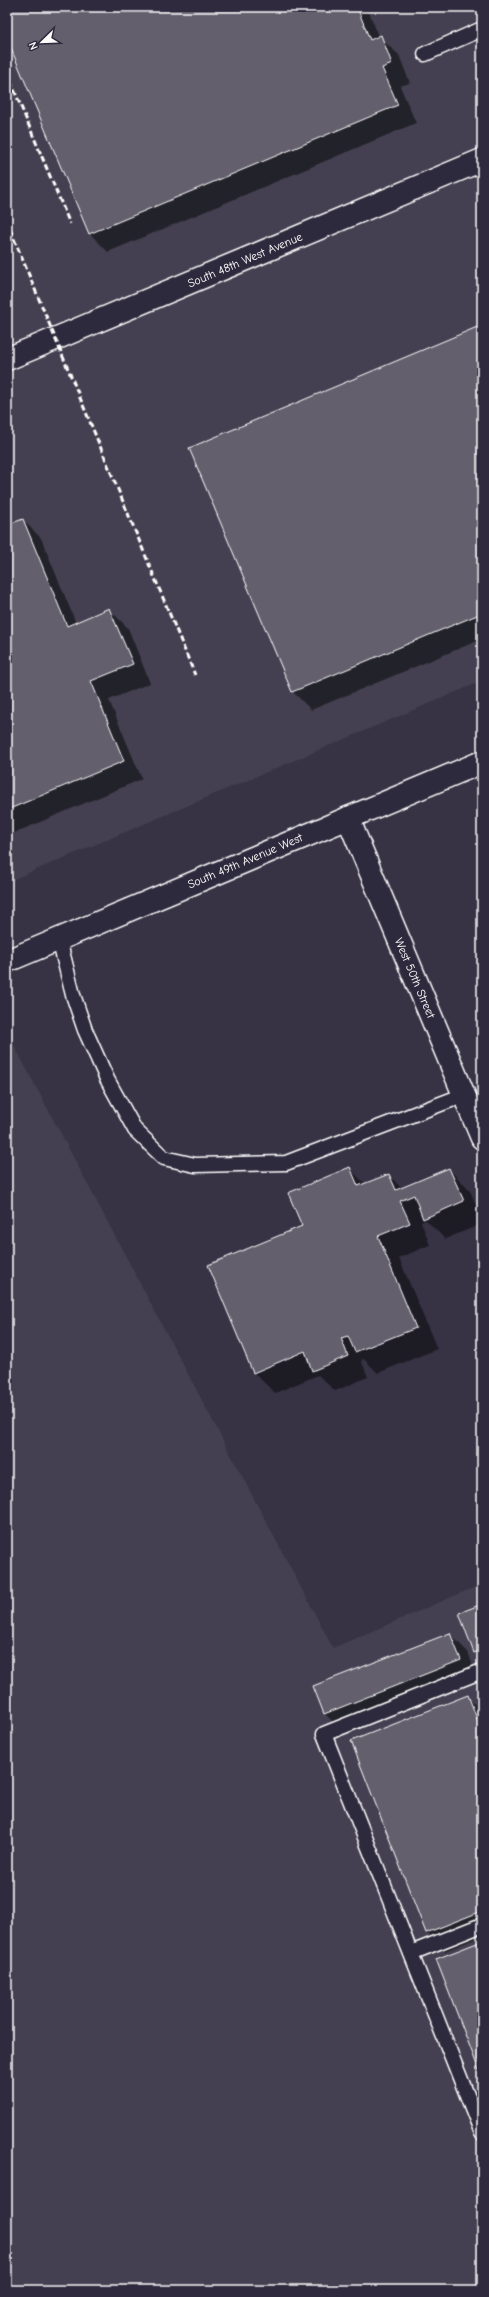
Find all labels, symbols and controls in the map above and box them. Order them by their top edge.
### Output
north arrow [22,22,62,62]
text: N [26,40,41,52]
street label: South 48th West Avenue [185,229,305,291]
street label: South 49th Avenue West [185,830,305,892]
street label: West 50th Street [392,936,438,1021]

